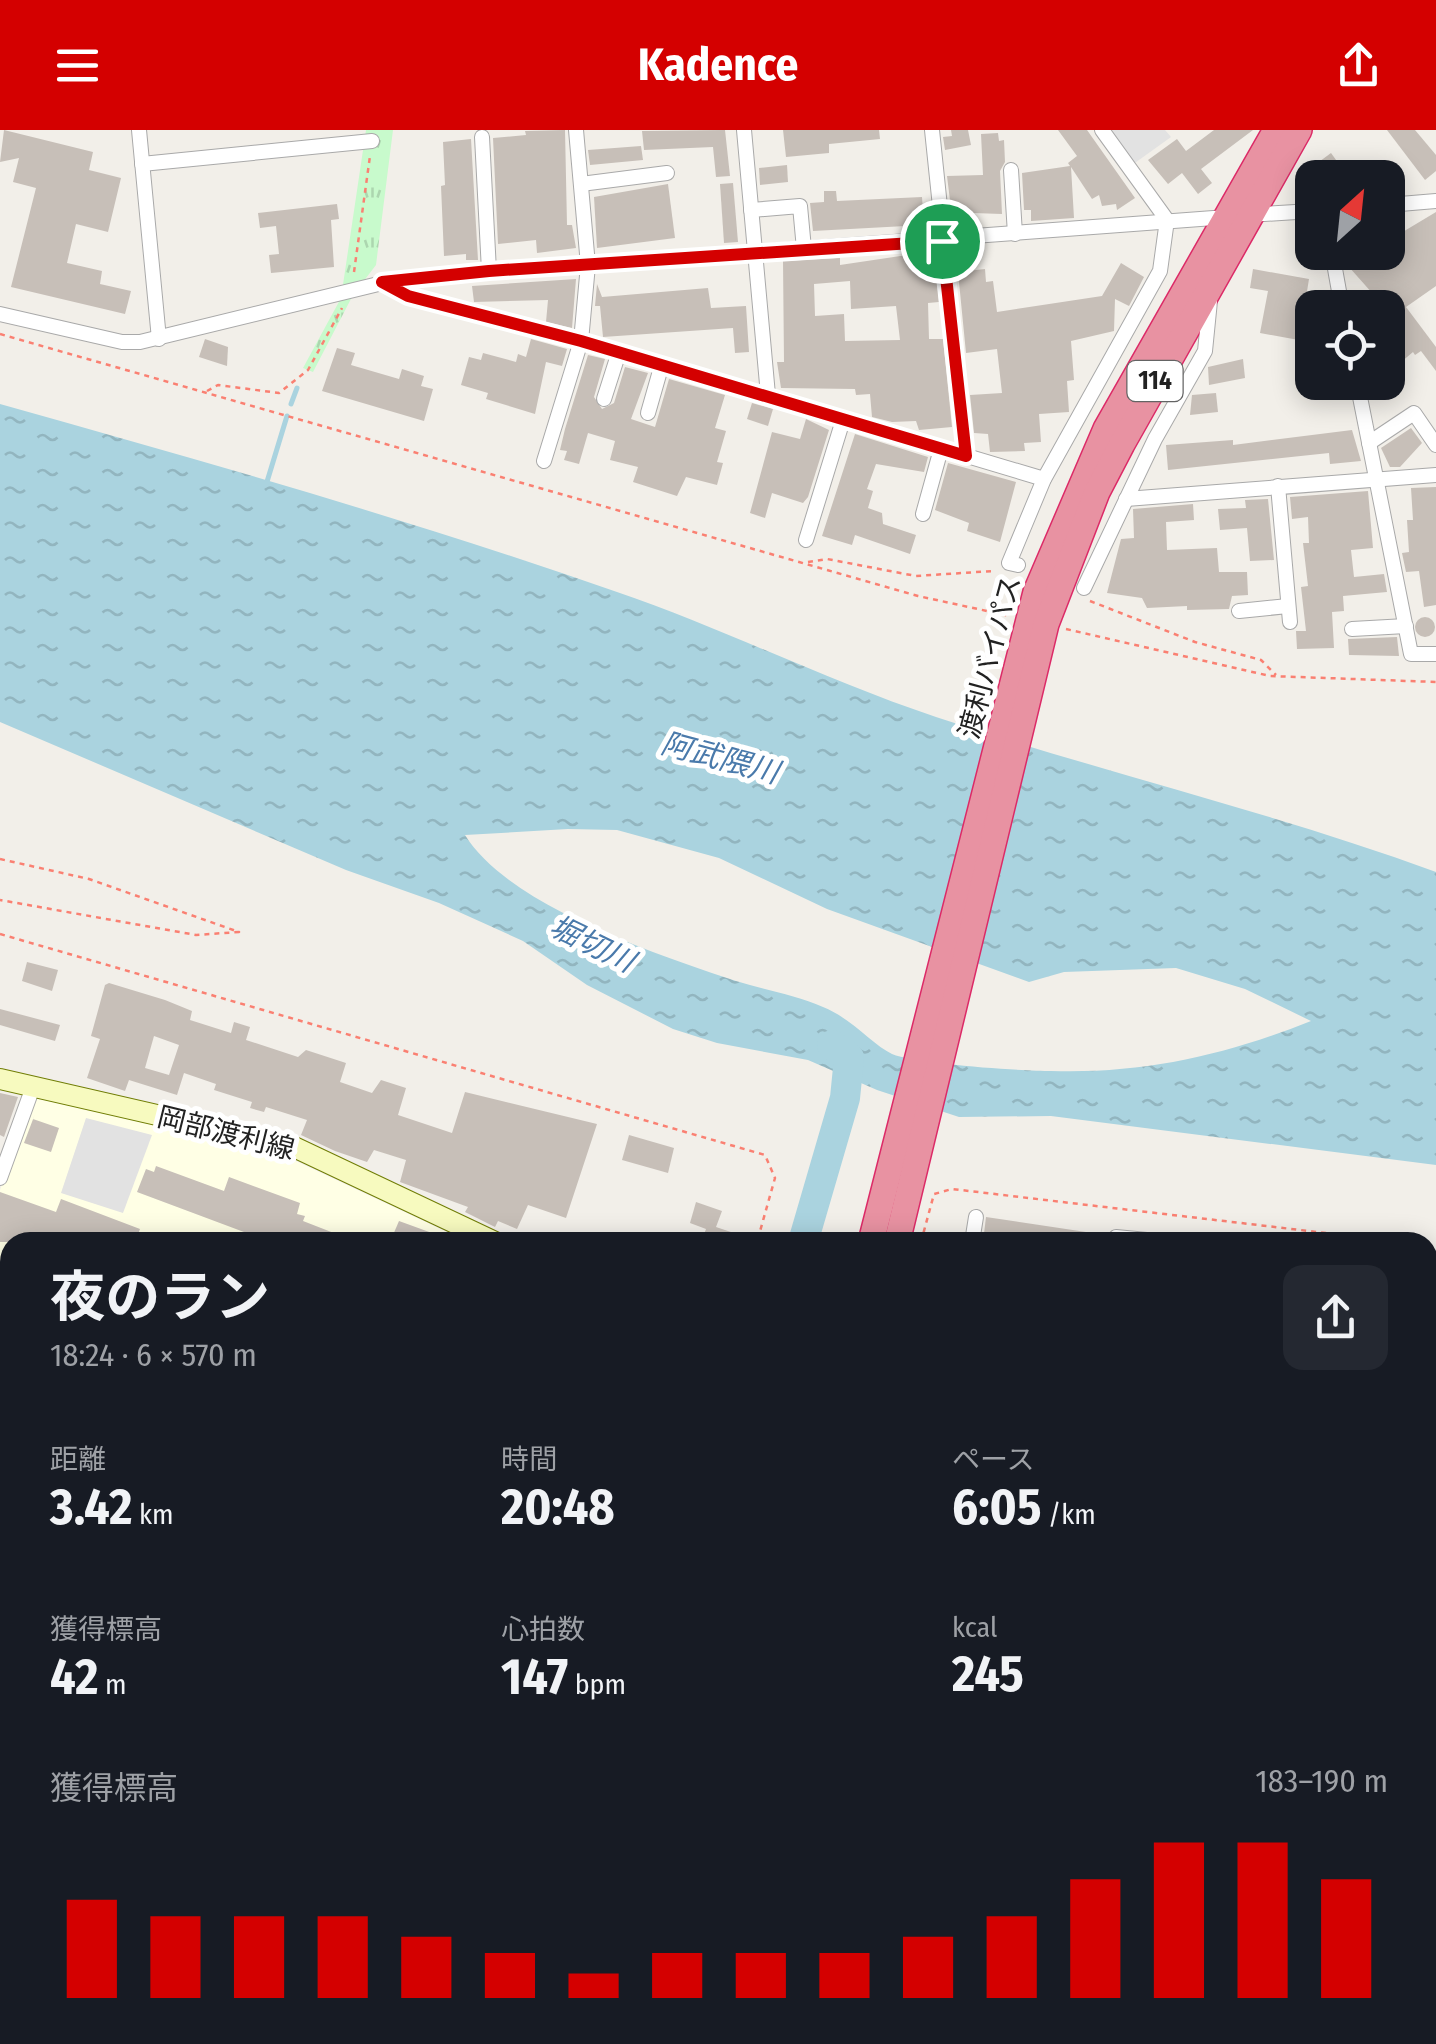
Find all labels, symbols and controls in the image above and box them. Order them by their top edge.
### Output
icon: menu [50,38,105,93]
text: Kadence [638,38,798,92]
icon: share [1331,38,1386,93]
north arrow [1295,160,1405,270]
map controls [1295,160,1405,400]
pin [900,199,985,284]
icon: arrive [915,214,970,269]
button: locate [1295,290,1405,400]
road number: 114 [1128,361,1182,401]
street label: 渡利バイパス [952,572,1028,742]
water label: 阿武隈川 [657,725,786,792]
water label: 堀切川 [544,908,643,981]
street label: 岡部渡利線 [154,1100,298,1166]
text: 夜のラン [50,1265,270,1331]
button: share [1283,1265,1388,1370]
text: 18:24 · 6 × 570 m [50,1336,257,1374]
text: 距離 [50,1443,106,1476]
text: 時間 [501,1443,557,1476]
text: ペース [952,1443,1035,1476]
text: 3.42 [50,1477,132,1537]
text: 20:48 [501,1477,615,1537]
text: 6:05 [952,1477,1041,1537]
text: km [132,1498,173,1531]
text: /km [1041,1498,1096,1531]
text: kcal [952,1611,997,1644]
text: 獲得標高 [50,1613,162,1646]
text: 心拍数 [501,1613,585,1646]
text: 245 [952,1644,1024,1704]
text: 42 [50,1647,98,1707]
text: 147 [501,1647,568,1707]
text: m [98,1668,126,1701]
text: bpm [568,1668,626,1701]
text: 183–190 m [1255,1762,1388,1800]
text: 獲得標高 [50,1769,178,1807]

